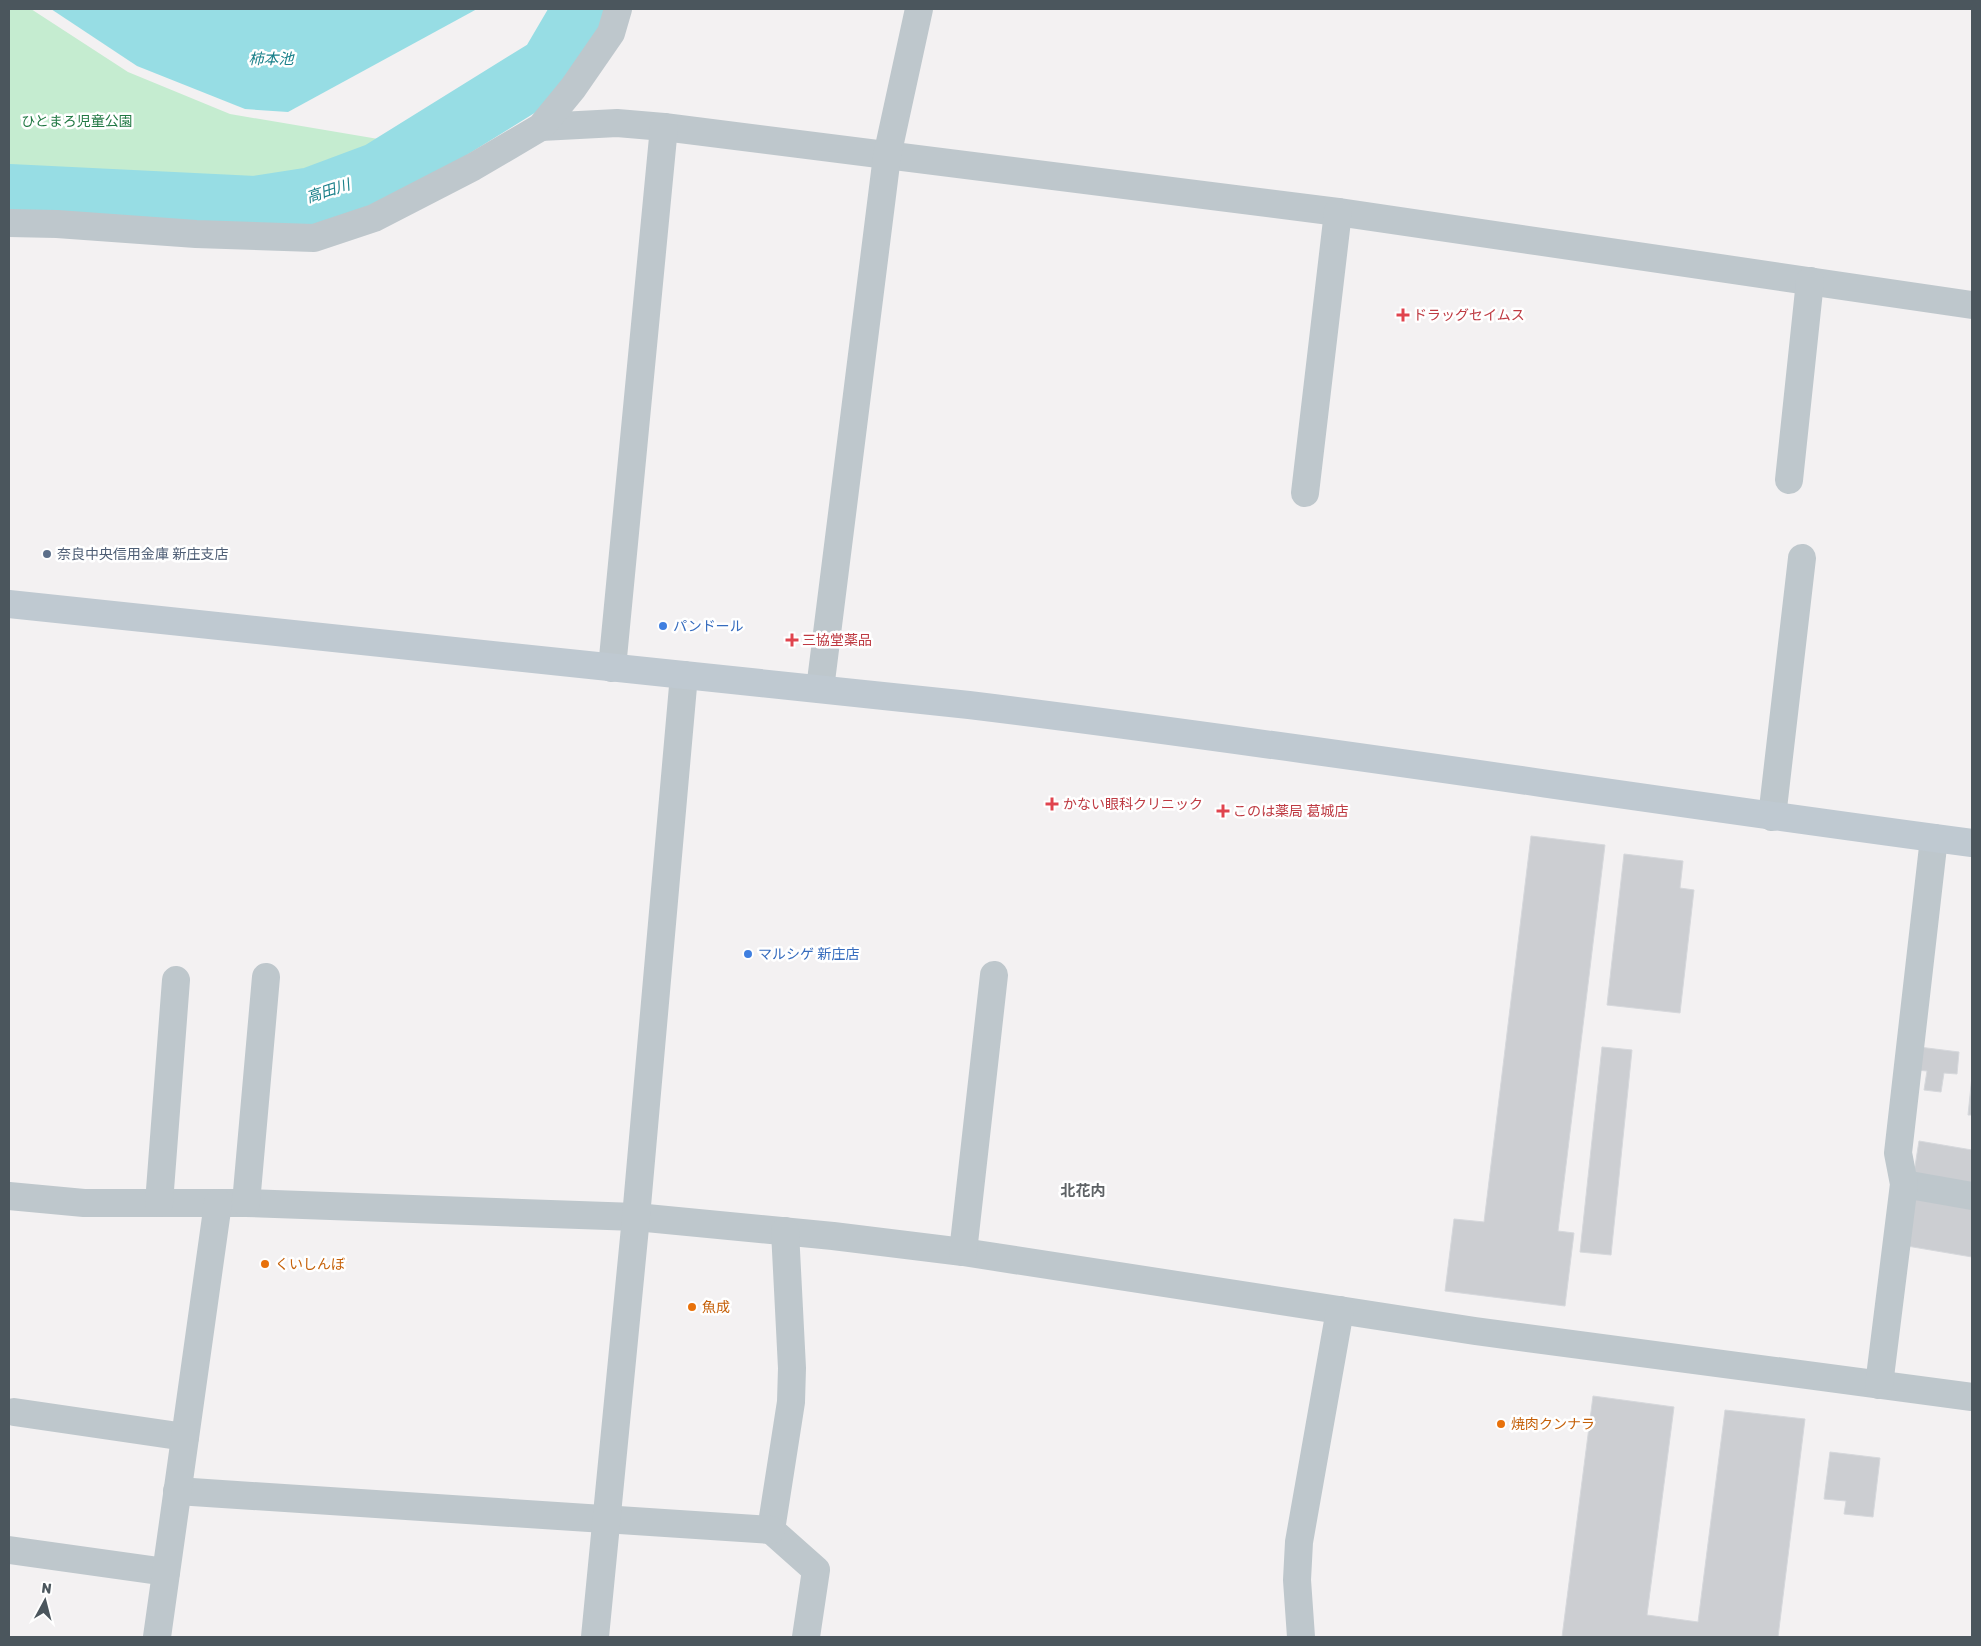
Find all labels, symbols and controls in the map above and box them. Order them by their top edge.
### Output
water label: 柿本池 [248,50,295,68]
park label: ひとまろ児童公園 [21,113,133,130]
water label: 高田川 [304,175,354,207]
place label: ドラッグセイムス [1413,307,1525,324]
marker: ドラッグセイムス [1397,309,1409,321]
place label: 奈良中央信用金庫 新庄支店 [57,546,228,563]
marker: 奈良中央信用金庫 新庄支店 [41,548,53,560]
place label: パンドール [673,618,744,635]
marker: パンドール [657,620,669,632]
place label: 三協堂薬品 [802,632,872,649]
marker: 三協堂薬品 [786,634,798,646]
place label: かない眼科クリニック [1063,796,1203,813]
marker: かない眼科クリニック [1045,797,1059,811]
place label: このは薬局 葛城店 [1233,803,1348,820]
marker: このは薬局 葛城店 [1217,805,1229,817]
place label: マルシゲ 新庄店 [758,946,859,963]
marker: マルシゲ 新庄店 [742,948,754,960]
district label: 北花内 [1060,1182,1106,1200]
place label: くいしんぼ [275,1256,345,1273]
marker: くいしんぼ [259,1258,271,1270]
place label: 魚成 [702,1299,730,1316]
marker: 魚成 [686,1301,698,1313]
place label: 焼肉クンナラ [1511,1416,1595,1433]
marker: 焼肉クンナラ [1495,1418,1507,1430]
north arrow [20,1576,70,1626]
text: N [40,1580,53,1598]

